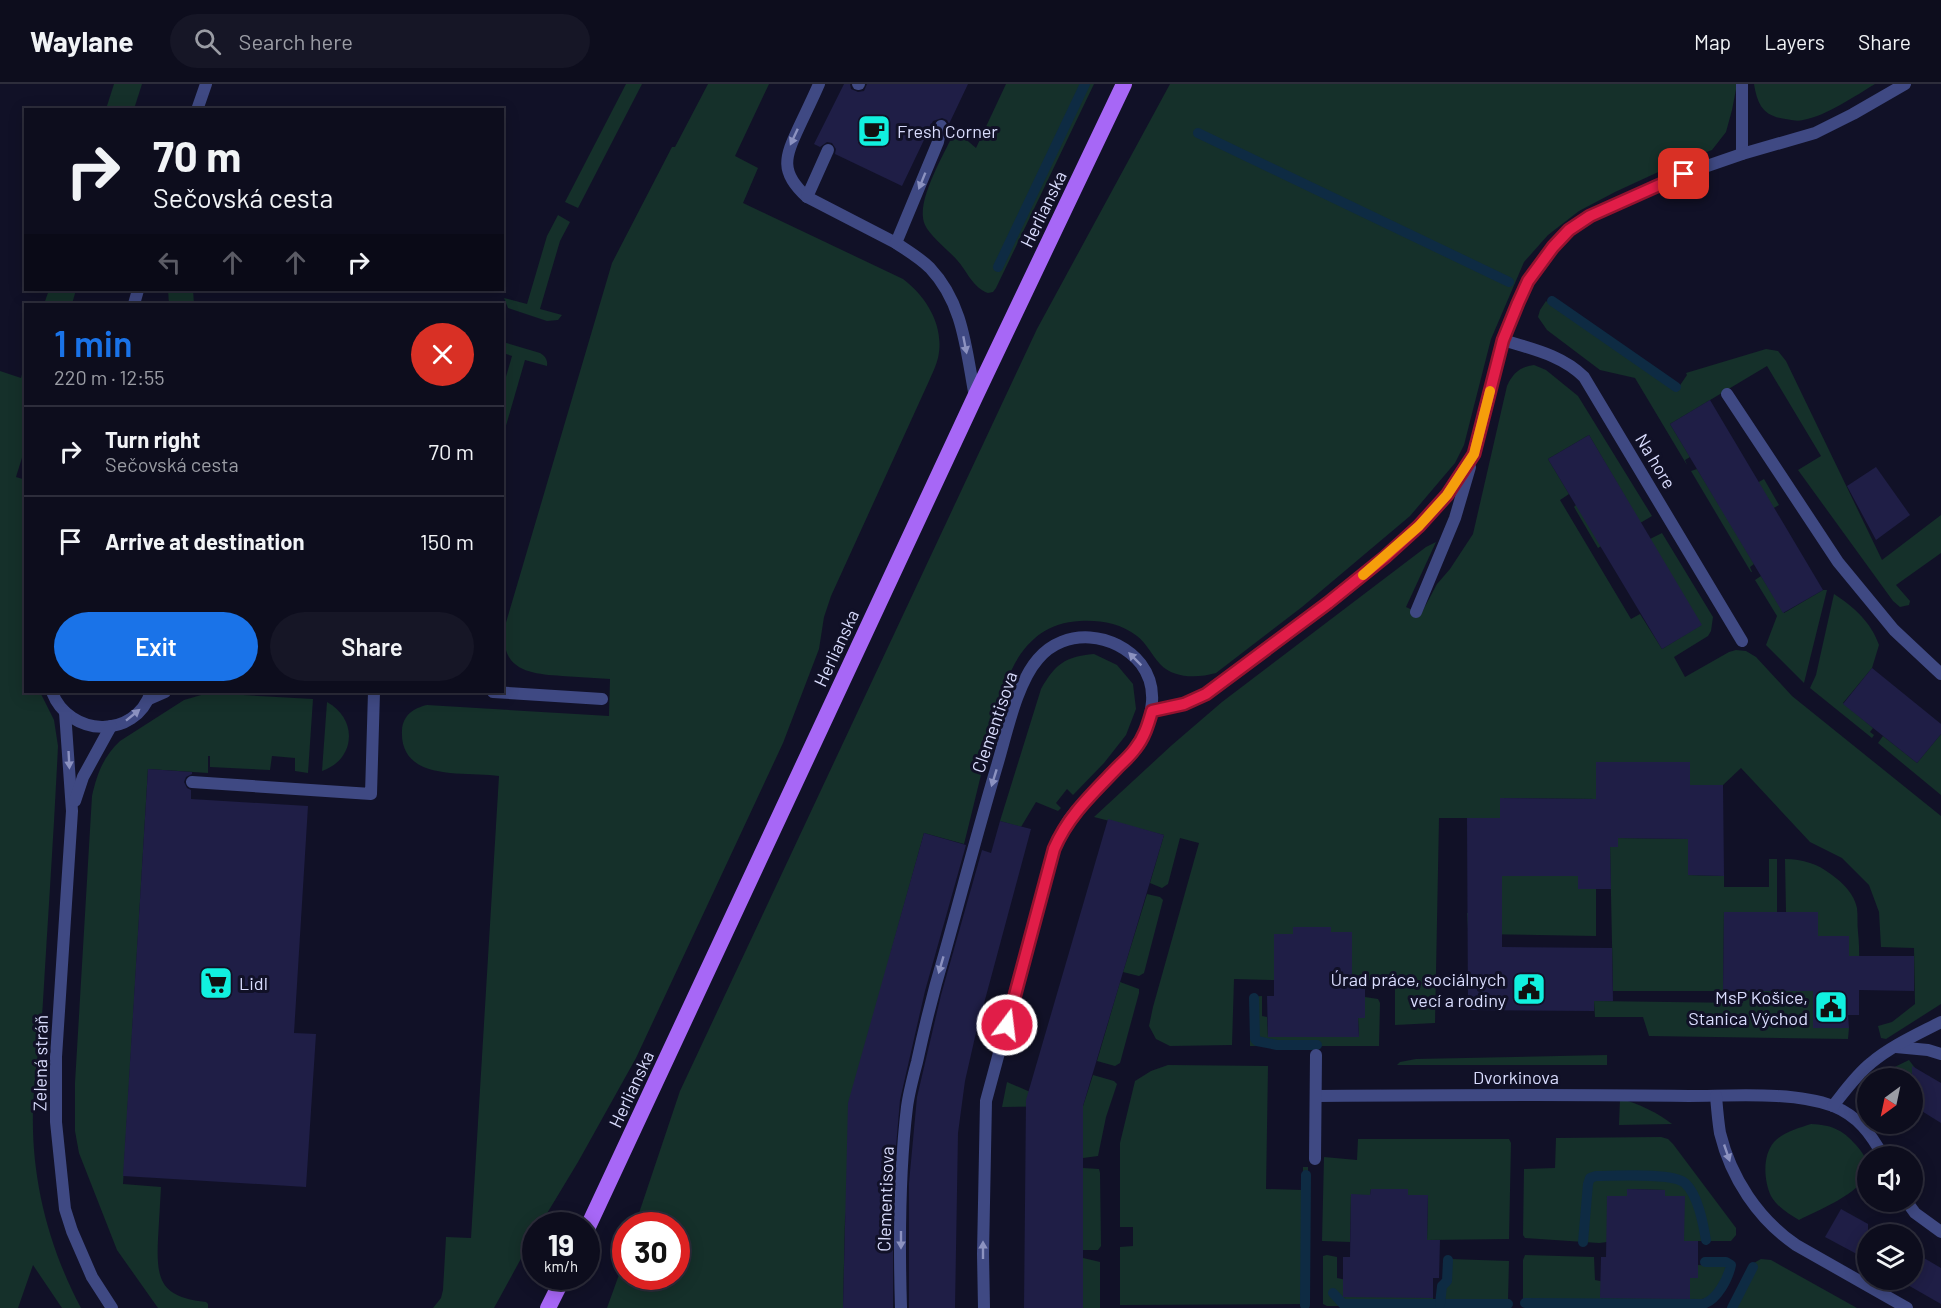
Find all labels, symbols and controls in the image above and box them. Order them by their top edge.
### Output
search box [170,14,590,68]
text: Waylane [30,24,134,58]
icon: search [191,25,224,58]
text: Search here [239,28,353,54]
text: Map [1694,29,1731,54]
text: Layers [1764,29,1825,54]
text: Share [1858,29,1911,54]
cafe icon: Fresh Corner [856,113,892,149]
place label: Fresh Corner [897,120,998,142]
one-way arrow [790,128,799,145]
text: 70 m [153,130,241,180]
icon: right [54,132,132,210]
pin [1658,148,1709,199]
icon: arrive [1667,157,1700,190]
street label: Herlianska [1015,167,1071,251]
one-way arrow [917,172,927,190]
text: Sečovská cesta [153,181,333,213]
icon: left [153,246,186,279]
icon: ahead [216,246,249,279]
icon: ahead [279,246,312,279]
icon: right [342,246,375,279]
text: 1 min [54,321,133,364]
button: close [411,323,474,386]
one-way arrow [961,336,970,355]
text: 220 m · 12:55 [54,365,165,389]
text: Turn right [105,426,200,452]
street label: Na hore [1631,429,1681,493]
icon: right [54,435,87,468]
text: 70 m [429,438,474,464]
text: Sečovská cesta [105,452,239,476]
icon: arrive [54,525,87,558]
text: Arrive at destination [105,528,304,554]
text: 150 m [420,528,474,554]
street label: Herlianska [809,606,863,690]
button: Exit [54,612,258,681]
button: Share [270,612,474,681]
one-way arrow [1128,652,1142,666]
street label: Clementisova [966,669,1022,775]
one-way arrow [126,709,141,721]
one-way arrow [65,750,74,769]
one-way arrow [989,769,998,787]
one-way arrow [936,956,945,974]
supermarket icon: Lidl [198,965,234,1001]
place label: Úrad práce, sociálnych vecí a rodiny [1330,968,1506,1011]
public building icon: Úrad práce, sociálnych vecí a rodiny [1511,971,1547,1007]
place label: Lidl [239,972,268,994]
place label: MsP Košice, Stanica Východ [1688,986,1808,1029]
public building icon: MsP Košice, Stanica Východ [1813,989,1849,1025]
position arrow [975,993,1039,1057]
street label: Zelená stráň [28,1015,52,1111]
street label: Herlianska [604,1047,658,1131]
street label: Dvorkinova [1473,1066,1559,1088]
north arrow [1857,1068,1923,1134]
map controls [1857,1068,1923,1290]
one-way arrow [1723,1144,1732,1162]
street label: Clementisova [872,1146,898,1252]
button: sound [1857,1146,1923,1212]
speed limit sign: 30 [612,1212,690,1290]
button: layers [1857,1224,1923,1290]
text: 19 [548,1226,574,1262]
one-way arrow [896,1230,906,1249]
one-way arrow [979,1240,988,1259]
text: km/h [544,1257,578,1275]

